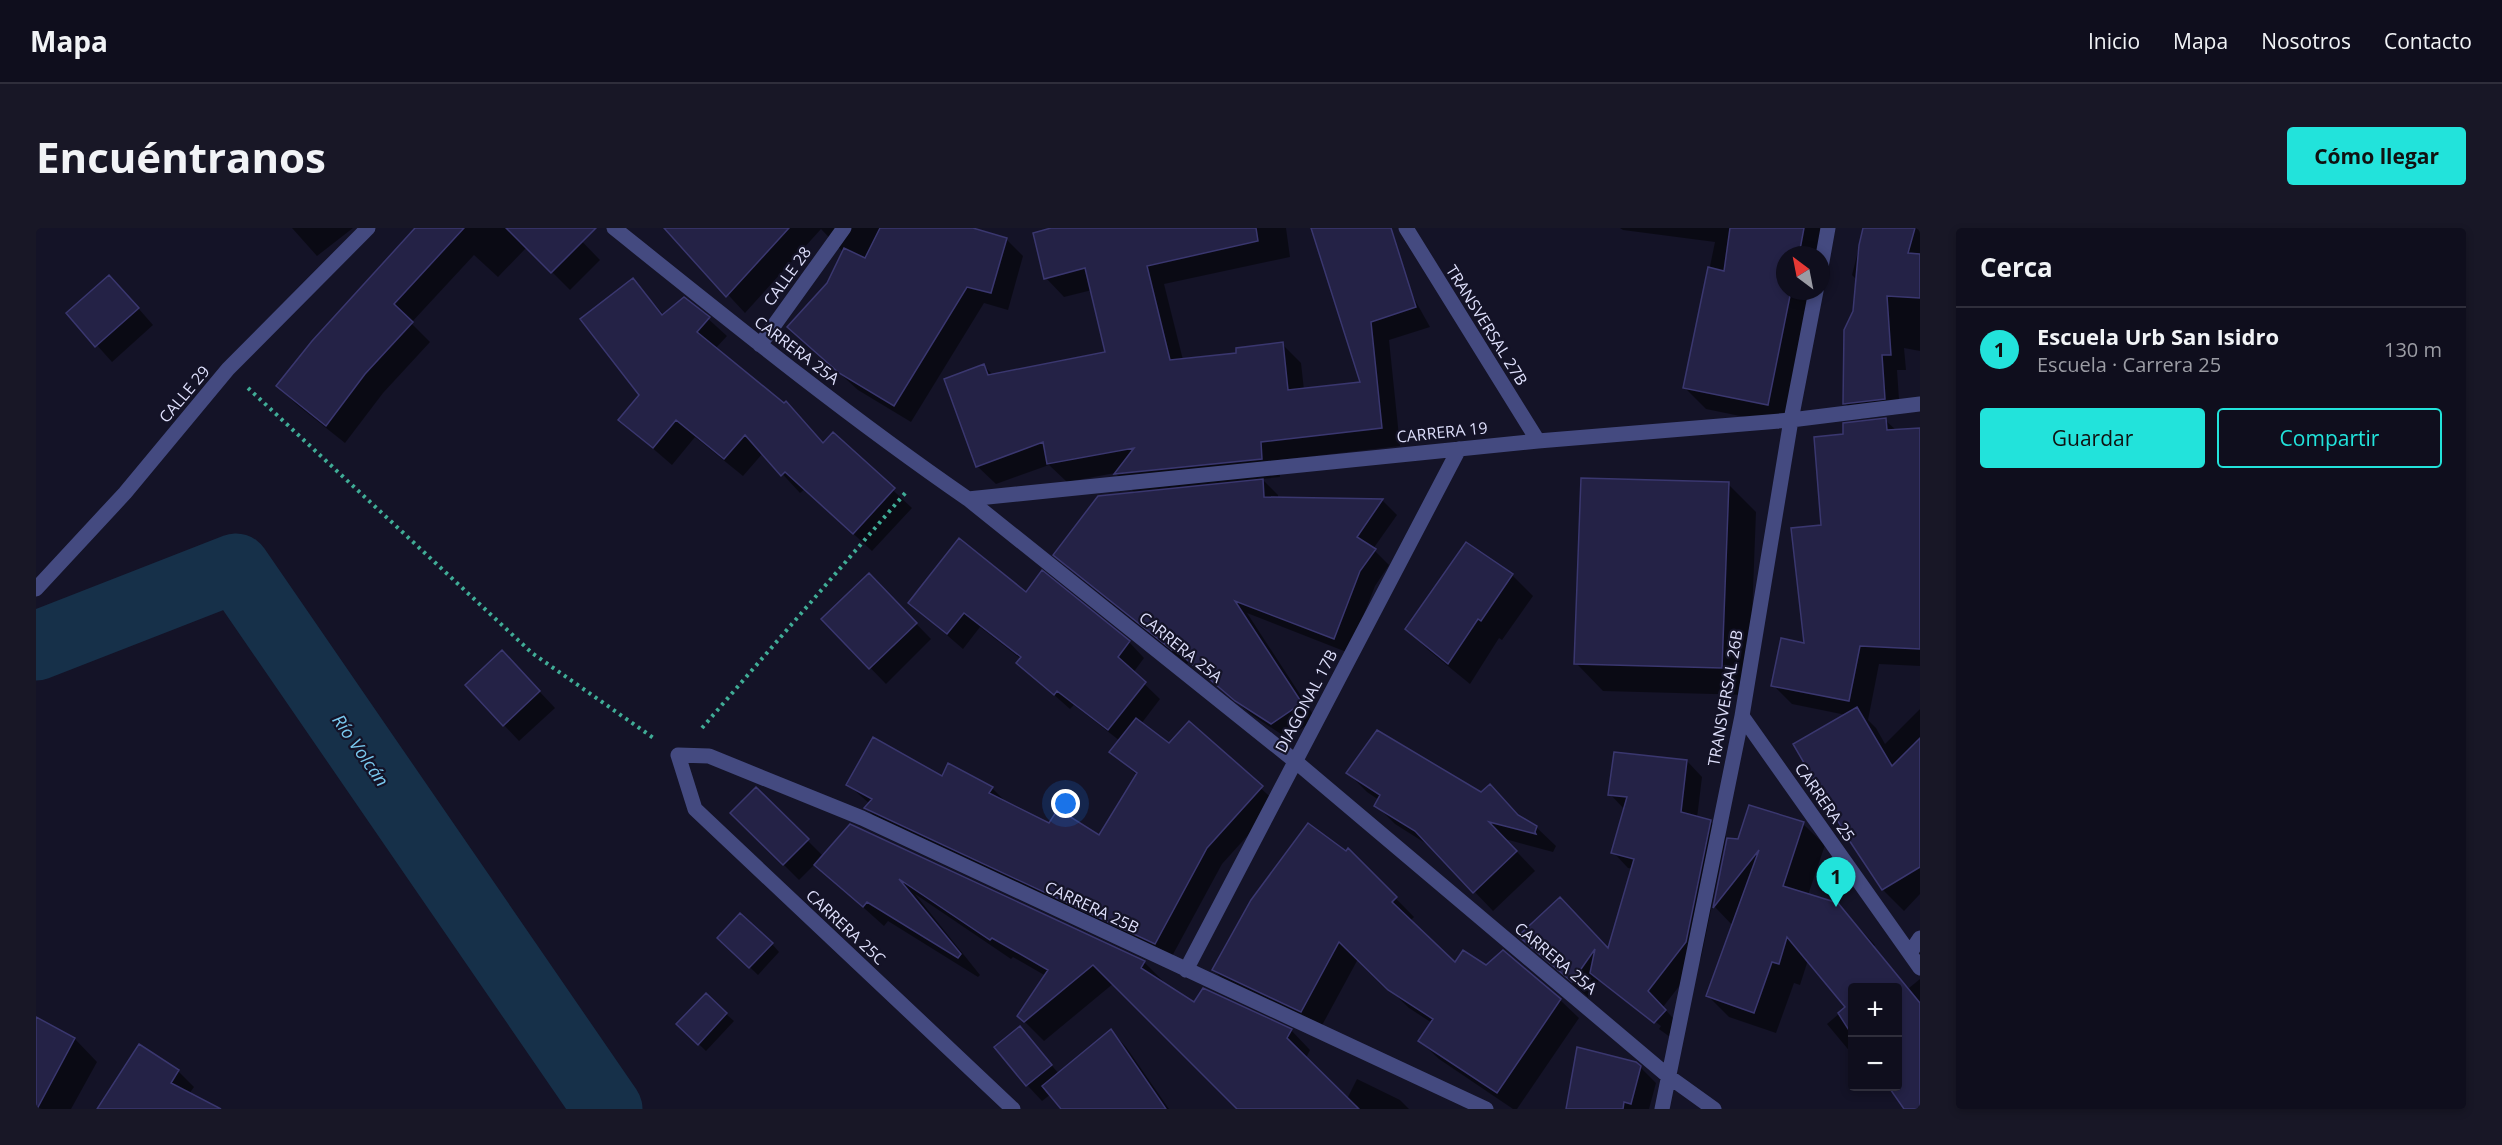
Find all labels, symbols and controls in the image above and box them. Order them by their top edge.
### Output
text: Mapa [30,22,108,60]
text: Inicio [2088,27,2140,55]
text: Mapa [2173,27,2228,55]
text: Nosotros [2261,27,2351,55]
text: Contacto [2384,27,2472,55]
button: Cómo llegar [2287,127,2466,185]
text: Encuéntranos [36,128,326,185]
street label: CALLE 28 [758,242,816,310]
north arrow [1776,246,1830,300]
text: Cerca [1980,249,2053,285]
street label: TRANSVERSAL 27B [1441,261,1533,389]
street label: CARRERA 25A [750,311,845,390]
text: Escuela Urb San Isidro [2037,321,2279,351]
text: 1 [1994,336,2005,363]
text: 130 m [2384,336,2442,363]
text: Escuela · Carrera 25 [2037,351,2221,378]
street label: CALLE 29 [154,361,214,427]
button: Guardar [1980,408,2205,468]
button: Compartir [2217,408,2442,468]
street label: CARRERA 19 [1395,416,1489,448]
street label: CARRERA 25A [1135,607,1228,688]
street label: TRANSVERSAL 26B [1702,628,1748,768]
street label: DIAGONAL 17B [1270,646,1342,756]
water label: Río Volcán [327,709,395,791]
street label: CARRERA 25 [1790,758,1860,846]
your location [1051,789,1080,818]
pin: 1 [1816,858,1856,907]
street label: CARRERA 25B [1041,876,1143,938]
street label: CARRERA 25C [801,884,891,970]
street label: CARRERA 25A [1510,917,1603,1000]
map controls [1848,983,1902,1091]
button: + [1848,983,1902,1037]
button: − [1848,1037,1902,1091]

